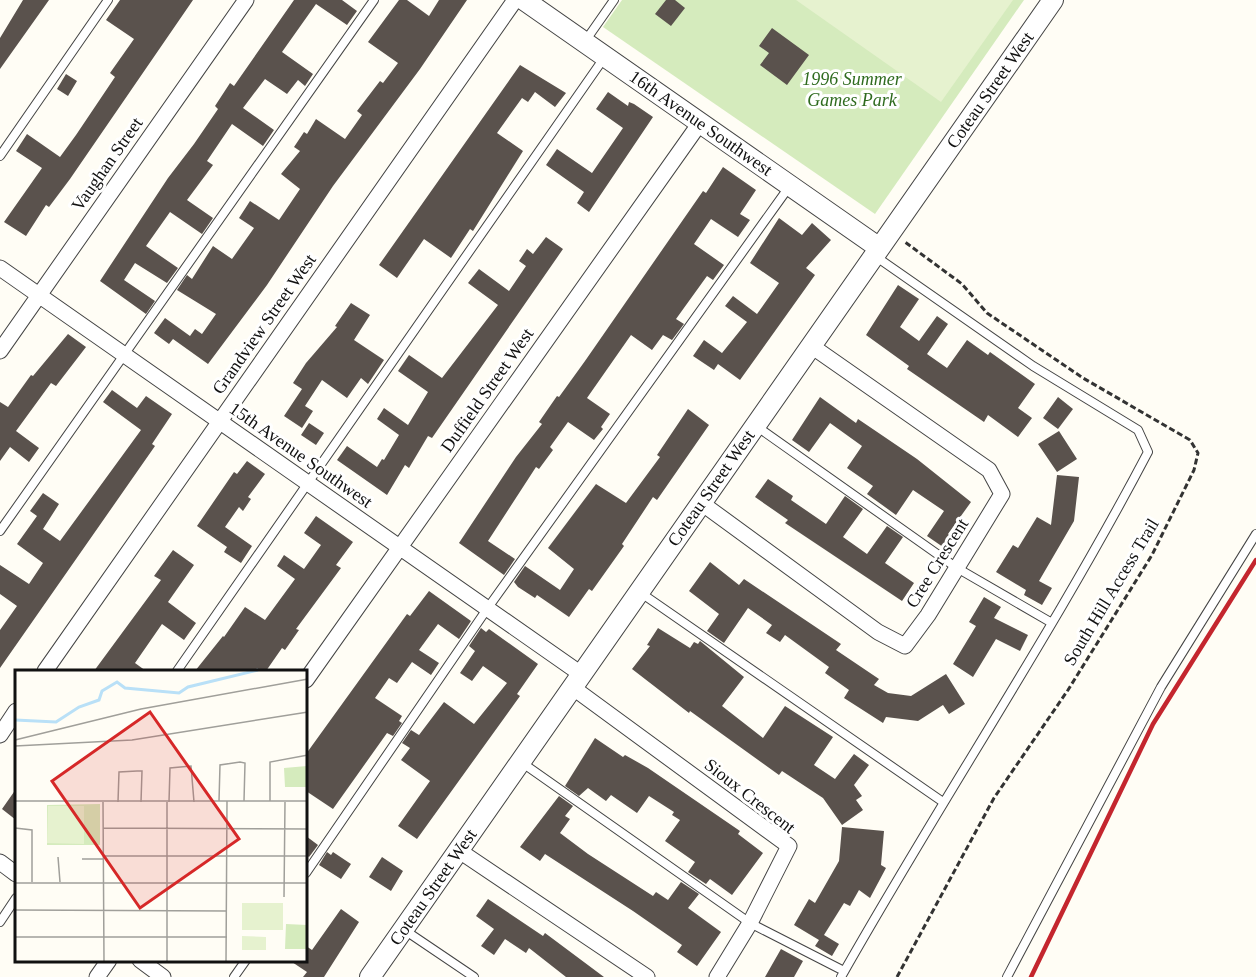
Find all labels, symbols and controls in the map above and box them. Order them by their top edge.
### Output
street label: Coteau Street West [942,28,1038,152]
street label: 16th Avenue Southwest [626,66,776,180]
park label: 1996 Summer Games Park [802,69,903,110]
street label: Vaughan Street [67,113,147,215]
street label: Grandview Street West [208,250,320,398]
street label: Duffield Street West [437,324,537,456]
street label: 15th Avenue Southwest [226,398,376,512]
street label: Coteau Street West [663,426,759,550]
street label: Cree Crescent [902,515,972,611]
street label: South Hill Access Trail [1059,515,1163,669]
inset map [15,670,308,962]
street label: Sioux Crescent [701,754,799,838]
street label: Coteau Street West [385,825,481,949]

